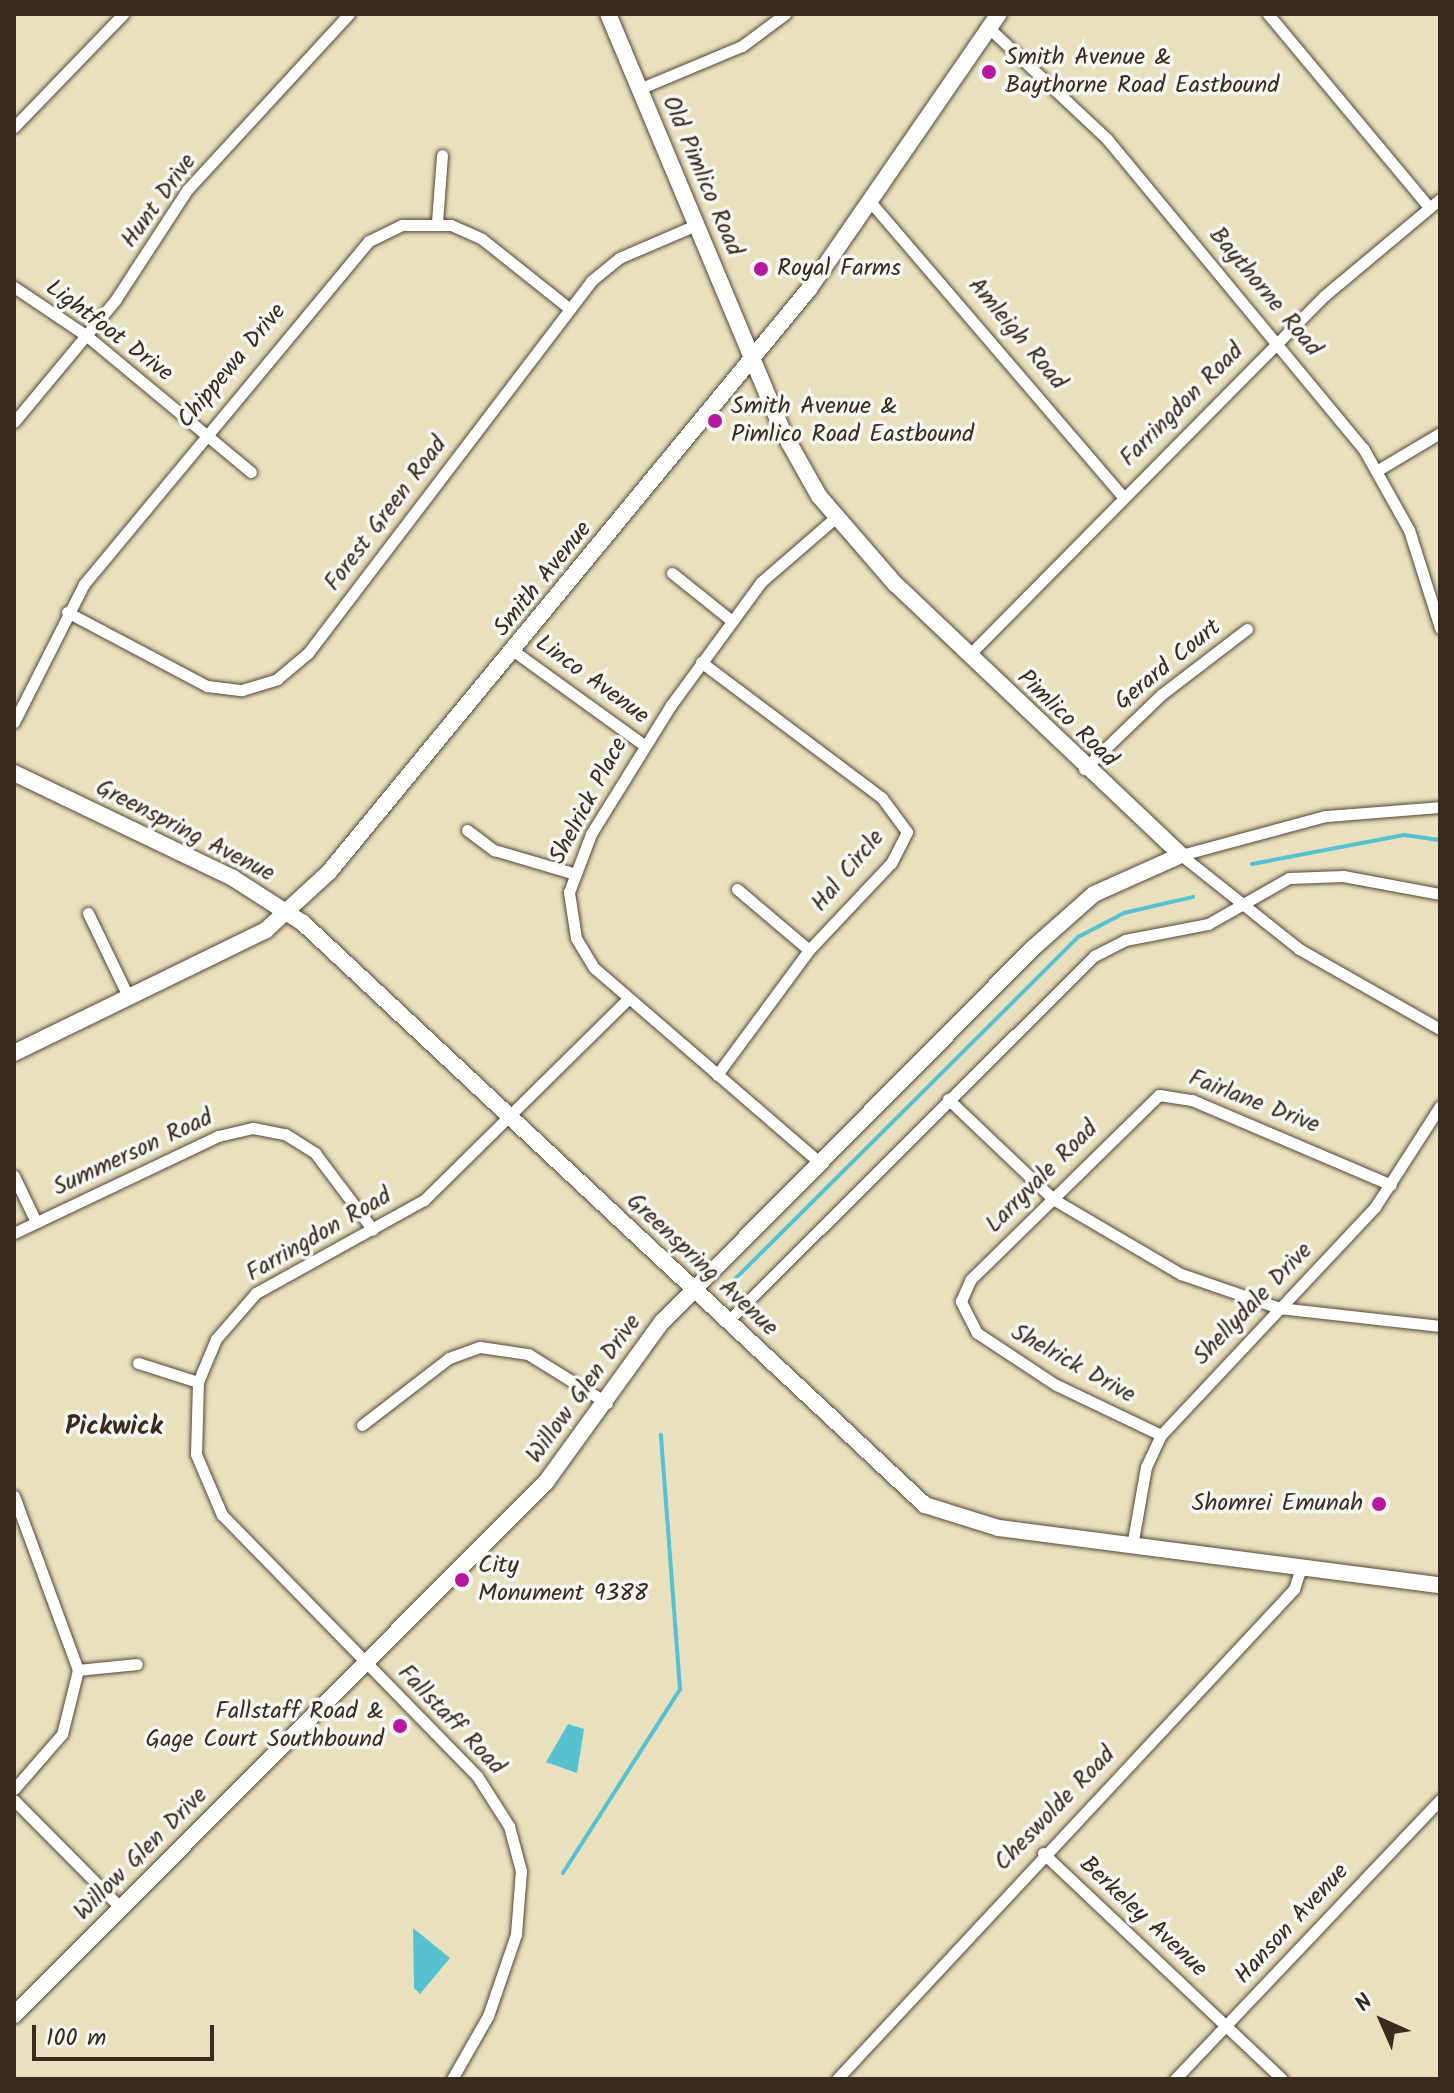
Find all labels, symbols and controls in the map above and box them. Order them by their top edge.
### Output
place label: Smith Avenue & Baythorne Road Eastbound [1005,44,1279,100]
marker: Smith Avenue & Baythorne Road Eastbound [980,63,998,81]
street label: Old Pimlico Road [655,92,749,260]
street label: Hunt Drive [115,148,203,254]
street label: Baythorne Road [1203,221,1327,363]
place label: Royal Farms [777,255,901,283]
marker: Royal Farms [752,260,770,278]
street label: Amleigh Road [962,272,1072,396]
street label: Lightfoot Drive [40,274,178,388]
street label: Chippewa Drive [172,298,292,434]
street label: Farringdon Road [1114,337,1250,473]
place label: Smith Avenue & Pimlico Road Eastbound [731,393,974,449]
marker: Smith Avenue & Pimlico Road Eastbound [706,412,724,430]
street label: Forest Green Road [319,431,453,597]
street label: Smith Avenue [488,516,598,642]
street label: Gerard Court [1109,613,1227,717]
street label: Linco Avenue [530,629,654,731]
street label: Pimlico Road [1011,664,1123,774]
street label: Shelrick Place [544,733,634,869]
street label: Greenspring Avenue [91,773,279,889]
street label: Hal Circle [805,824,891,918]
street label: Fairlane Drive [1184,1064,1324,1140]
street label: Summerson Road [49,1103,217,1203]
street label: Larryvale Road [980,1115,1104,1239]
street label: Farringdon Road [241,1182,397,1288]
street label: Greenspring Avenue [620,1187,784,1343]
street label: Shellydale Drive [1187,1237,1319,1371]
street label: Willow Glen Drive [520,1309,648,1469]
street label: Shelrick Drive [1006,1318,1140,1410]
district label: Pickwick [65,1412,163,1444]
place label: Shomrei Emunah [1192,1490,1363,1518]
marker: Shomrei Emunah [1370,1495,1388,1513]
place label: City Monument 9388 [478,1552,648,1608]
marker: City Monument 9388 [453,1571,471,1589]
street label: Fallstaff Road [391,1659,511,1781]
place label: Fallstaff Road & Gage Court Southbound [146,1698,384,1754]
marker: Fallstaff Road & Gage Court Southbound [391,1717,409,1735]
street label: Cheswolde Road [988,1741,1122,1877]
street label: Willow Glen Drive [68,1781,214,1927]
street label: Berkeley Avenue [1073,1850,1213,1984]
street label: Hanson Avenue [1229,1858,1355,1990]
north arrow [1342,1981,1422,2061]
text: N [1347,1986,1382,2021]
scale bar [36,2009,218,2059]
text: 100 m [46,2019,106,2058]

